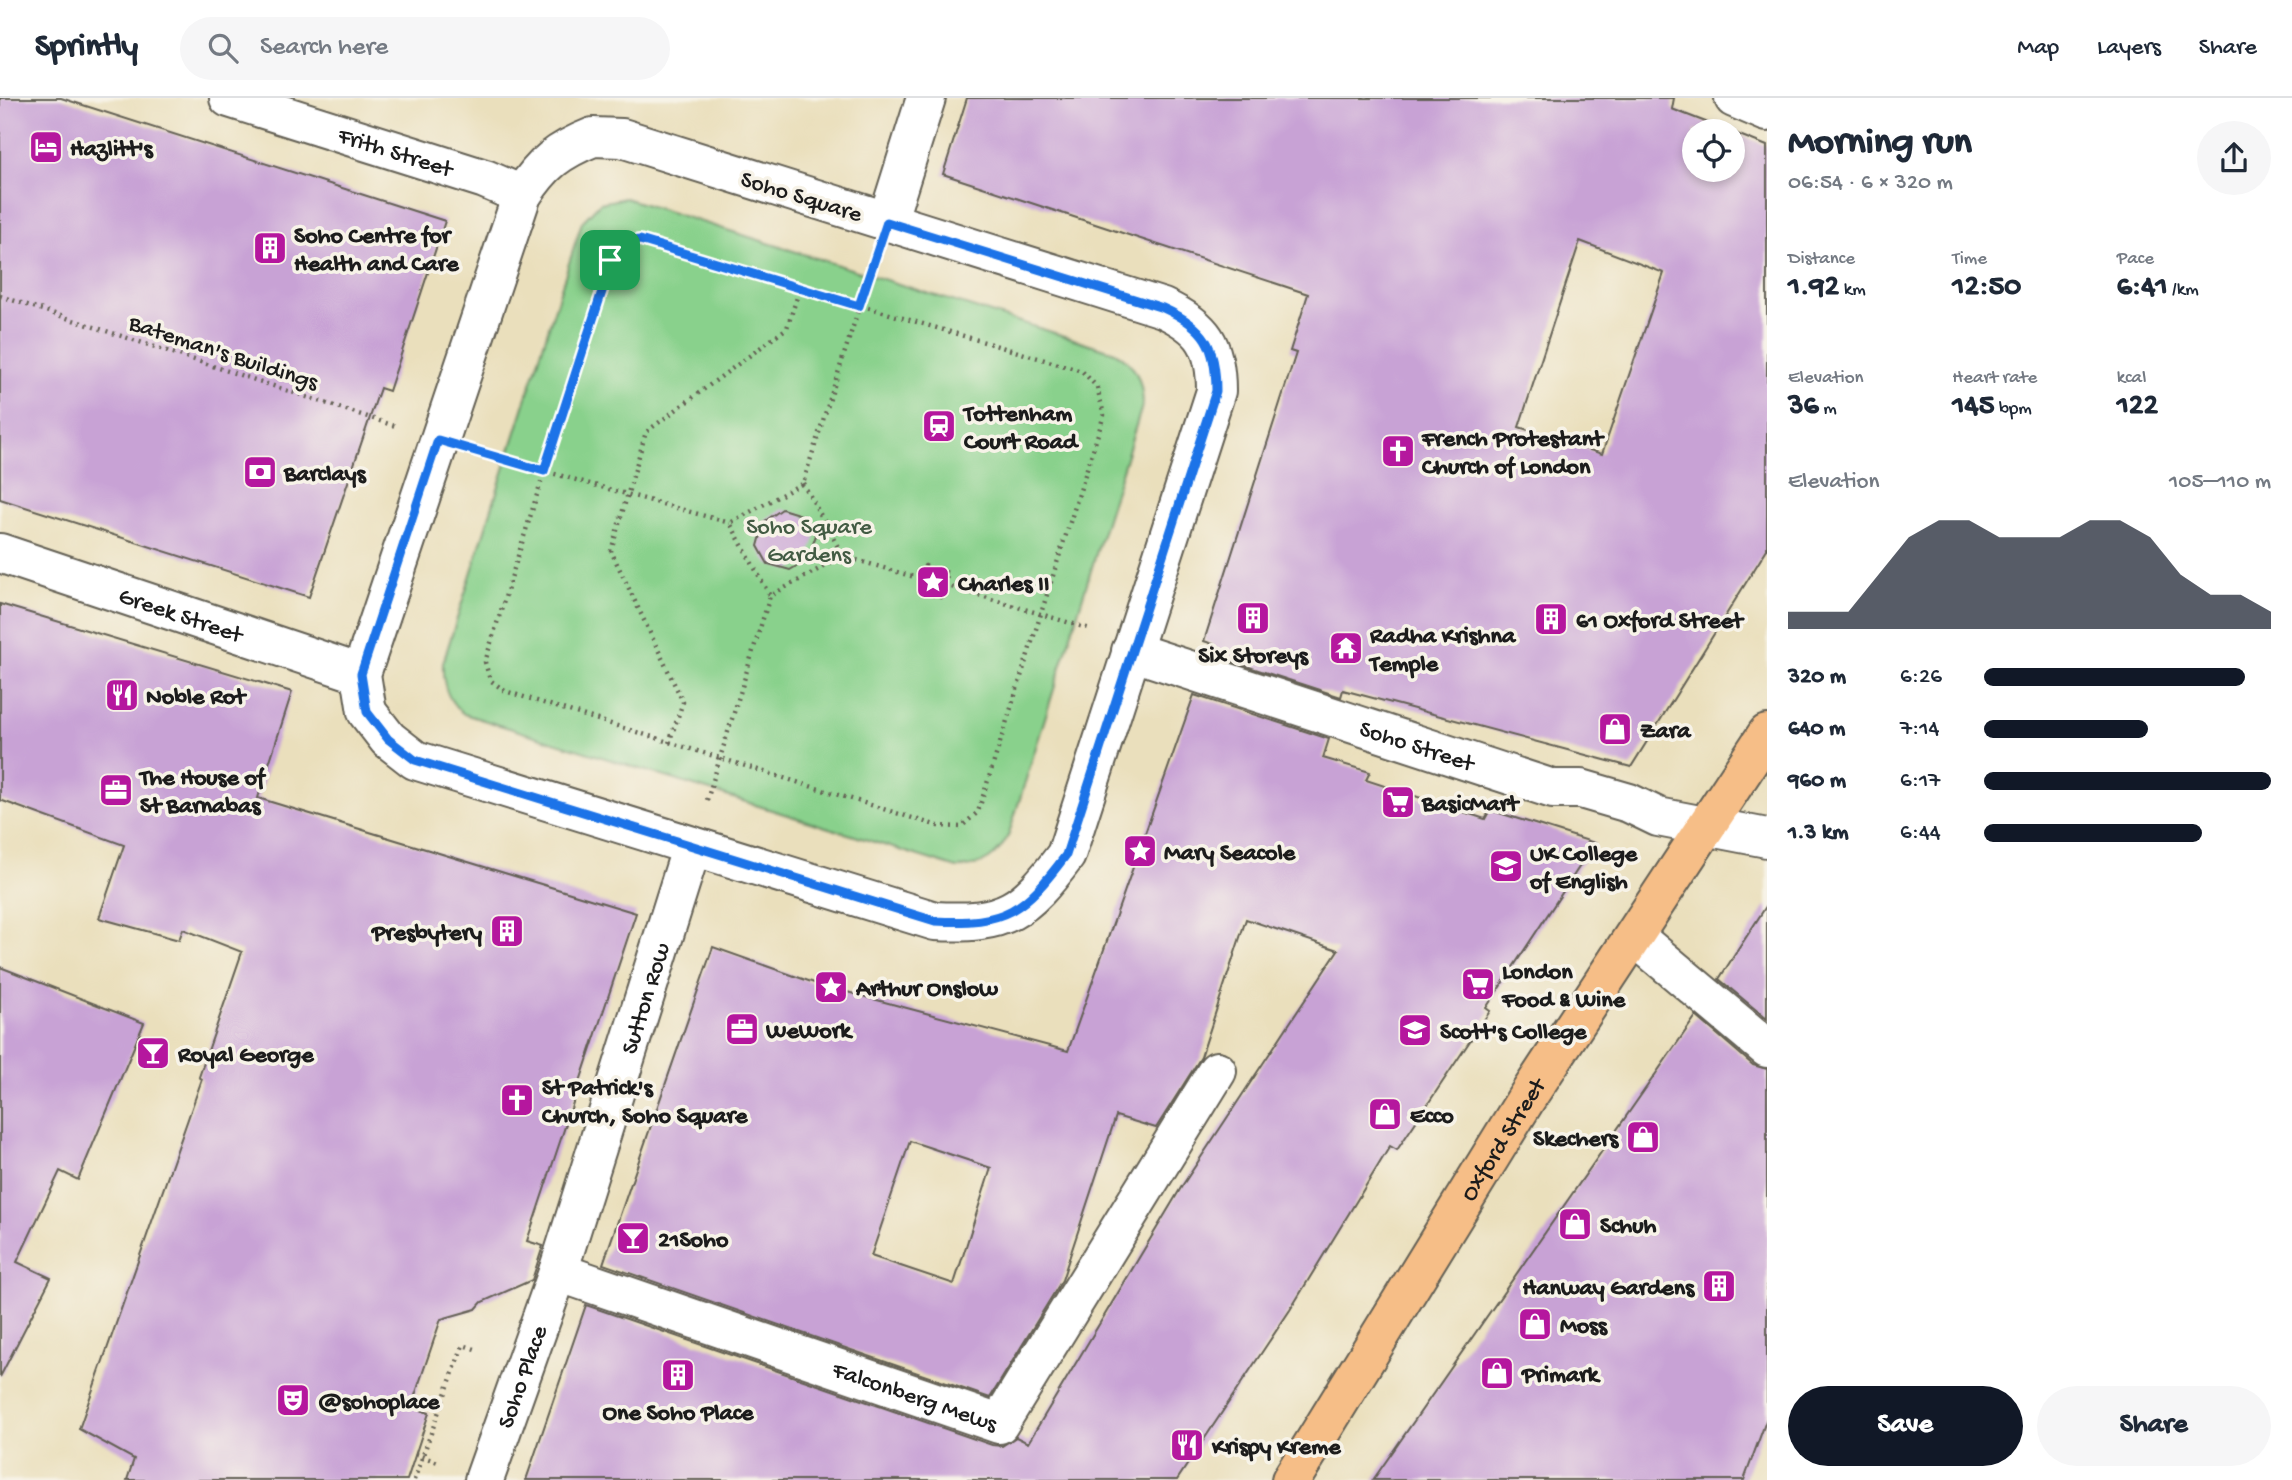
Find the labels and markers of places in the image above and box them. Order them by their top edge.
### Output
hotel icon: Hazlitt's [27,128,65,166]
place label: Hazlitt's [70,136,154,165]
place label: Soho Centre for Health and Care [294,223,460,280]
building icon: Soho Centre for Health and Care [251,229,289,267]
pin [580,230,640,290]
place label: Tottenham Court Road [962,401,1080,458]
station icon: Tottenham Court Road [920,407,958,445]
place label: French Protestant Church of London [1421,426,1605,483]
church icon: French Protestant Church of London [1379,432,1417,470]
bank icon: Barclays [241,453,279,491]
place label: Barclays [283,461,367,490]
place icon: Charles II [914,563,952,601]
place label: Charles II [958,571,1049,600]
building icon: Six Storeys [1234,599,1272,637]
building icon: 61 Oxford Street [1532,600,1570,638]
place label: 61 Oxford Street [1576,608,1745,637]
place label: Radha Krishna Temple [1368,623,1517,680]
temple icon: Radha Krishna Temple [1327,629,1365,667]
place label: Six Storeys [1198,643,1309,672]
restaurant icon: Noble Rot [103,676,141,714]
place label: Noble Rot [146,684,247,713]
shop icon: Zara [1596,710,1634,748]
place label: Zara [1640,718,1692,747]
place label: The House of St Barnabas [138,765,267,822]
office icon: The House of St Barnabas [97,771,135,809]
supermarket icon: BasicMart [1379,783,1417,821]
place label: BasicMart [1421,791,1520,820]
place icon: Mary Seacole [1121,832,1159,870]
place label: Mary Seacole [1164,840,1297,869]
place label: UK College of English [1529,841,1639,898]
school or university icon: UK College of English [1487,847,1525,885]
building icon: Presbytery [488,912,526,950]
place label: Presbytery [370,920,482,949]
place label: London Food & Wine [1501,959,1627,1016]
supermarket icon: London Food & Wine [1459,965,1497,1003]
place icon: Arthur Onslow [812,968,850,1006]
place label: Arthur Onslow [855,976,998,1005]
office icon: WeWork [723,1010,761,1048]
school or university icon: Scott's College [1396,1011,1434,1049]
place label: WeWork [765,1018,854,1047]
place label: Scott's College [1440,1019,1588,1048]
bar icon: Royal George [134,1034,172,1072]
place label: Royal George [177,1042,315,1071]
place label: St Patrick's Church, Soho Square [542,1075,749,1132]
church icon: St Patrick's Church, Soho Square [498,1081,536,1119]
shop icon: Ecco [1366,1095,1404,1133]
place label: Ecco [1410,1103,1454,1132]
shop icon: Skechers [1624,1118,1662,1156]
place label: Skechers [1533,1126,1619,1155]
shop icon: Schuh [1556,1205,1594,1243]
place label: Schuh [1600,1213,1656,1242]
bar icon: 21Soho [614,1219,652,1257]
place label: 21Soho [658,1227,729,1256]
building icon: Hanway Gardens [1700,1267,1738,1305]
place label: Hanway Gardens [1523,1275,1695,1304]
shop icon: Moss [1516,1305,1554,1343]
place label: Moss [1560,1313,1608,1342]
shop icon: Primark [1478,1354,1516,1392]
building icon: One Soho Place [659,1356,697,1394]
place label: Primark [1520,1362,1602,1391]
theatre icon: @sohoplace [274,1381,312,1419]
place label: @sohoplace [318,1389,441,1418]
place label: One Soho Place [603,1400,755,1429]
restaurant icon: Krispy Kreme [1168,1426,1206,1464]
place label: Krispy Kreme [1211,1434,1342,1463]

